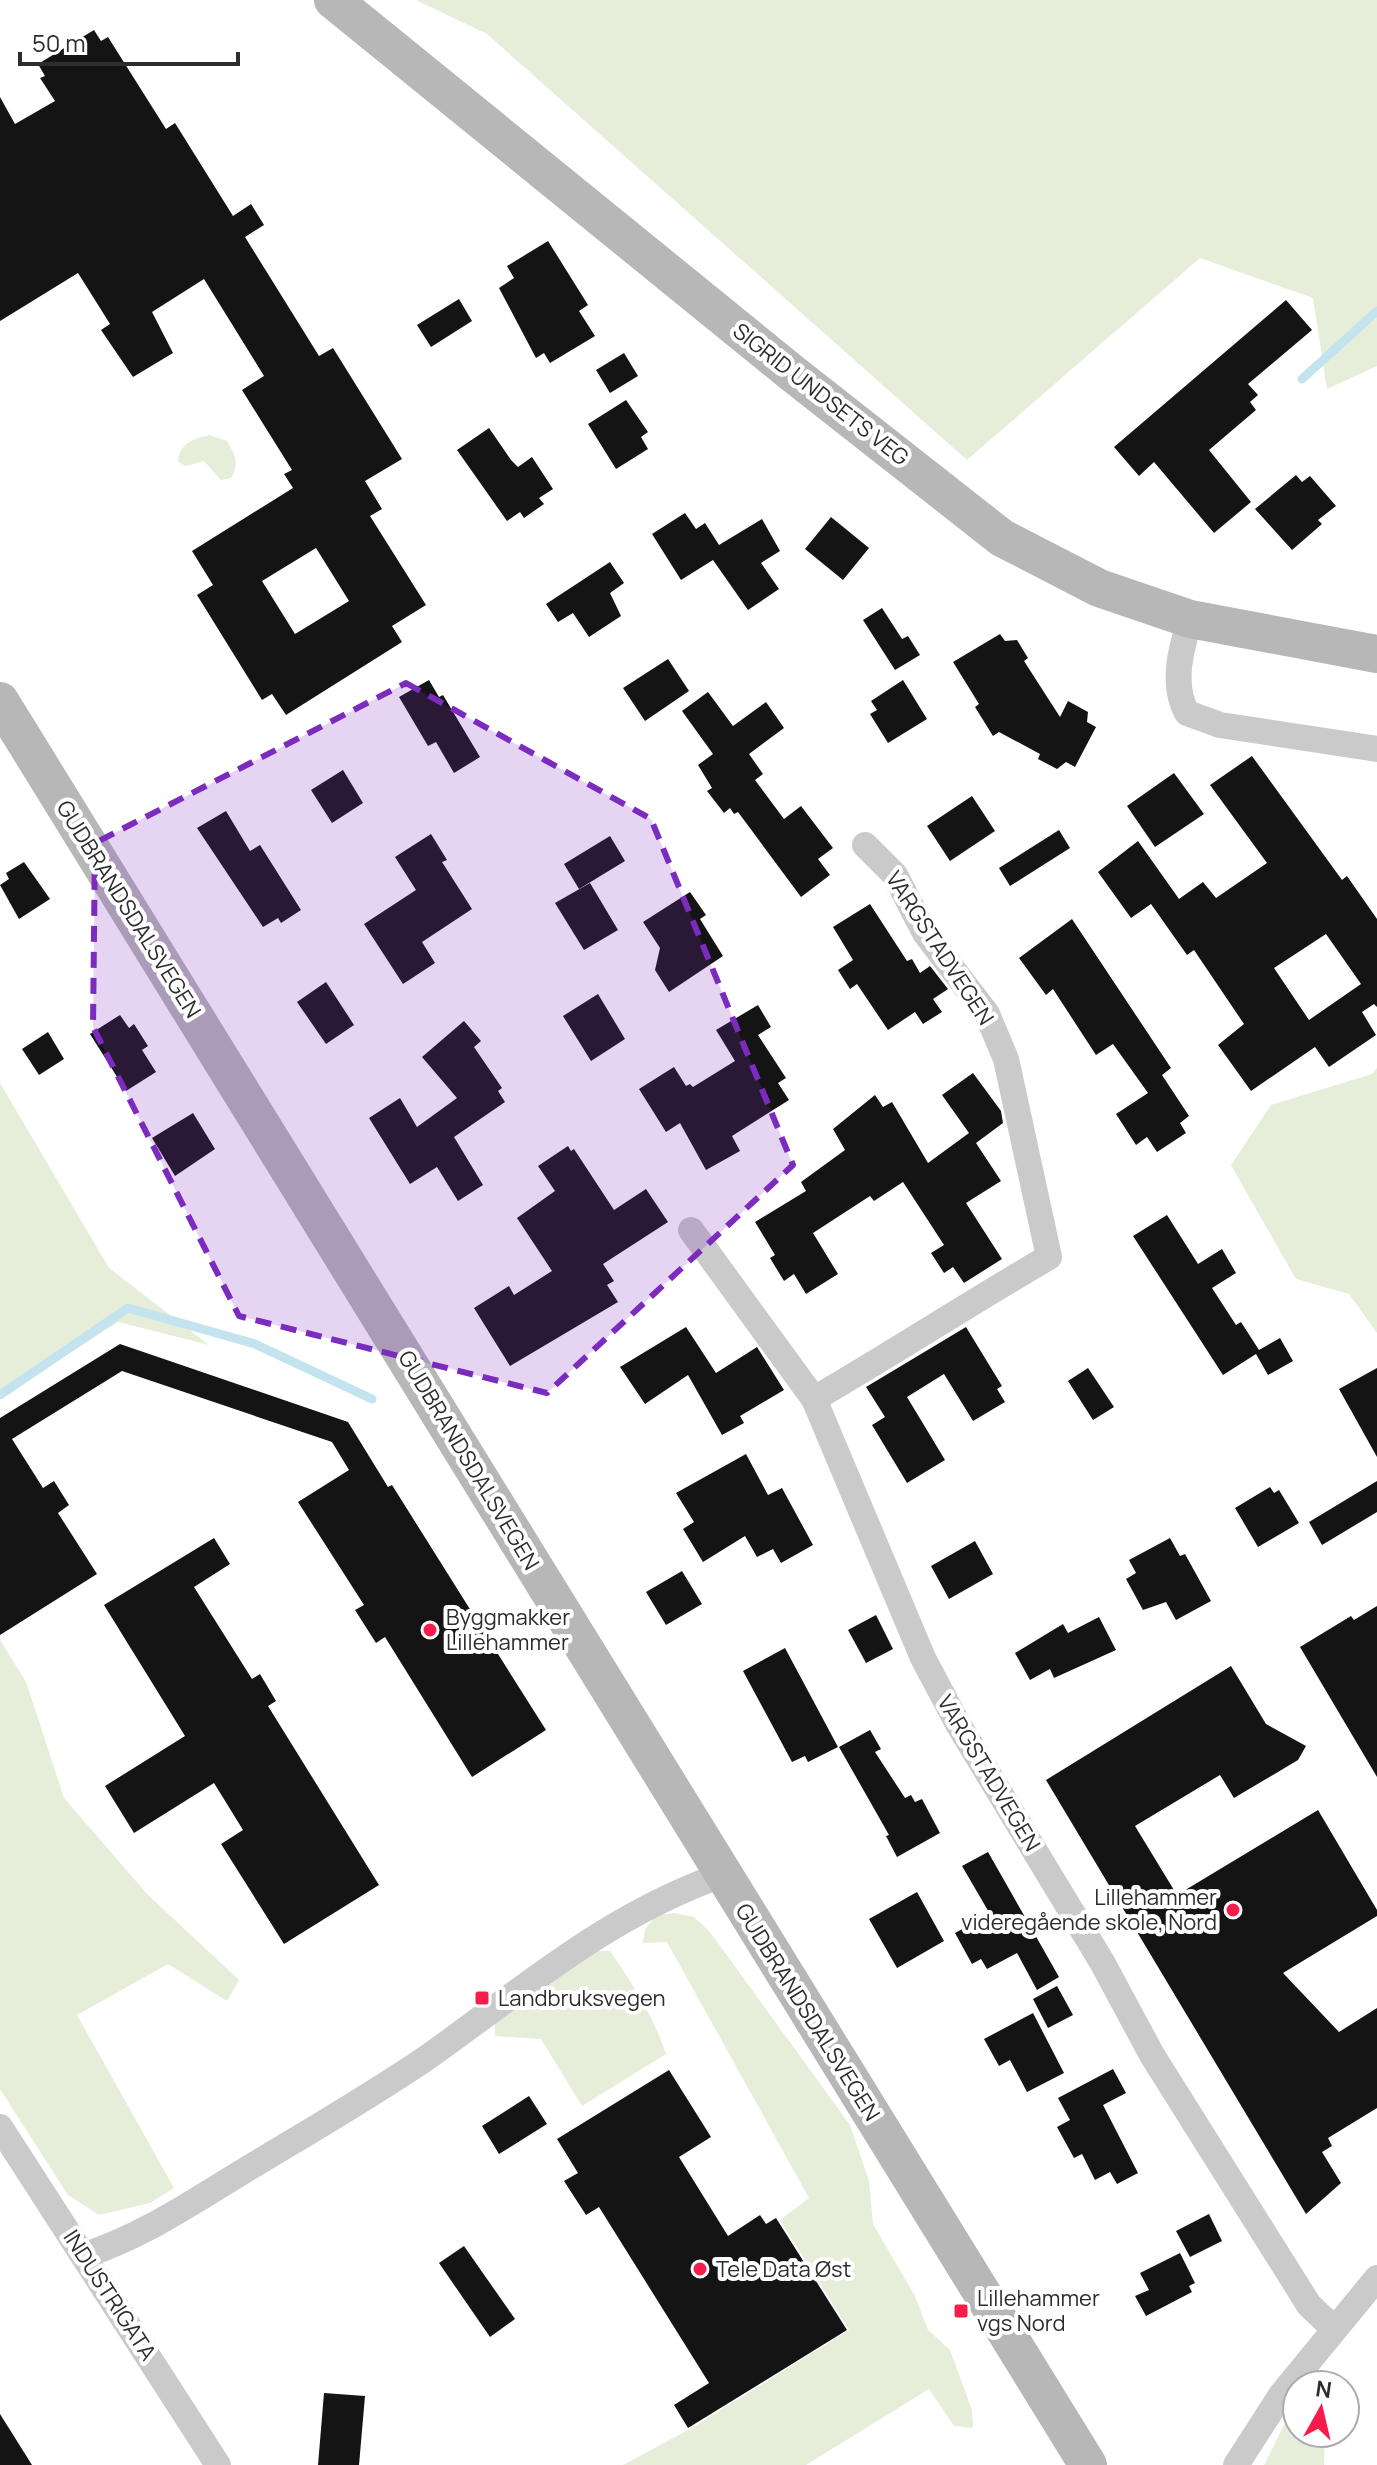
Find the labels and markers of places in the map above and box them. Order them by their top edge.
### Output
place label: Byggmakker Lillehammer [446,1602,570,1657]
marker: Byggmakker Lillehammer [421,1621,439,1639]
place label: Lillehammer videregående skole, Nord [961,1882,1217,1937]
marker: Lillehammer videregående skole, Nord [1224,1901,1242,1919]
place label: Landbruksvegen [498,1983,666,2013]
marker: Landbruksvegen [473,1989,491,2007]
place label: Tele Data Øst [716,2254,852,2284]
marker: Tele Data Øst [691,2260,709,2278]
place label: Lillehammer vgs Nord [977,2283,1100,2338]
marker: Lillehammer vgs Nord [952,2302,970,2320]

